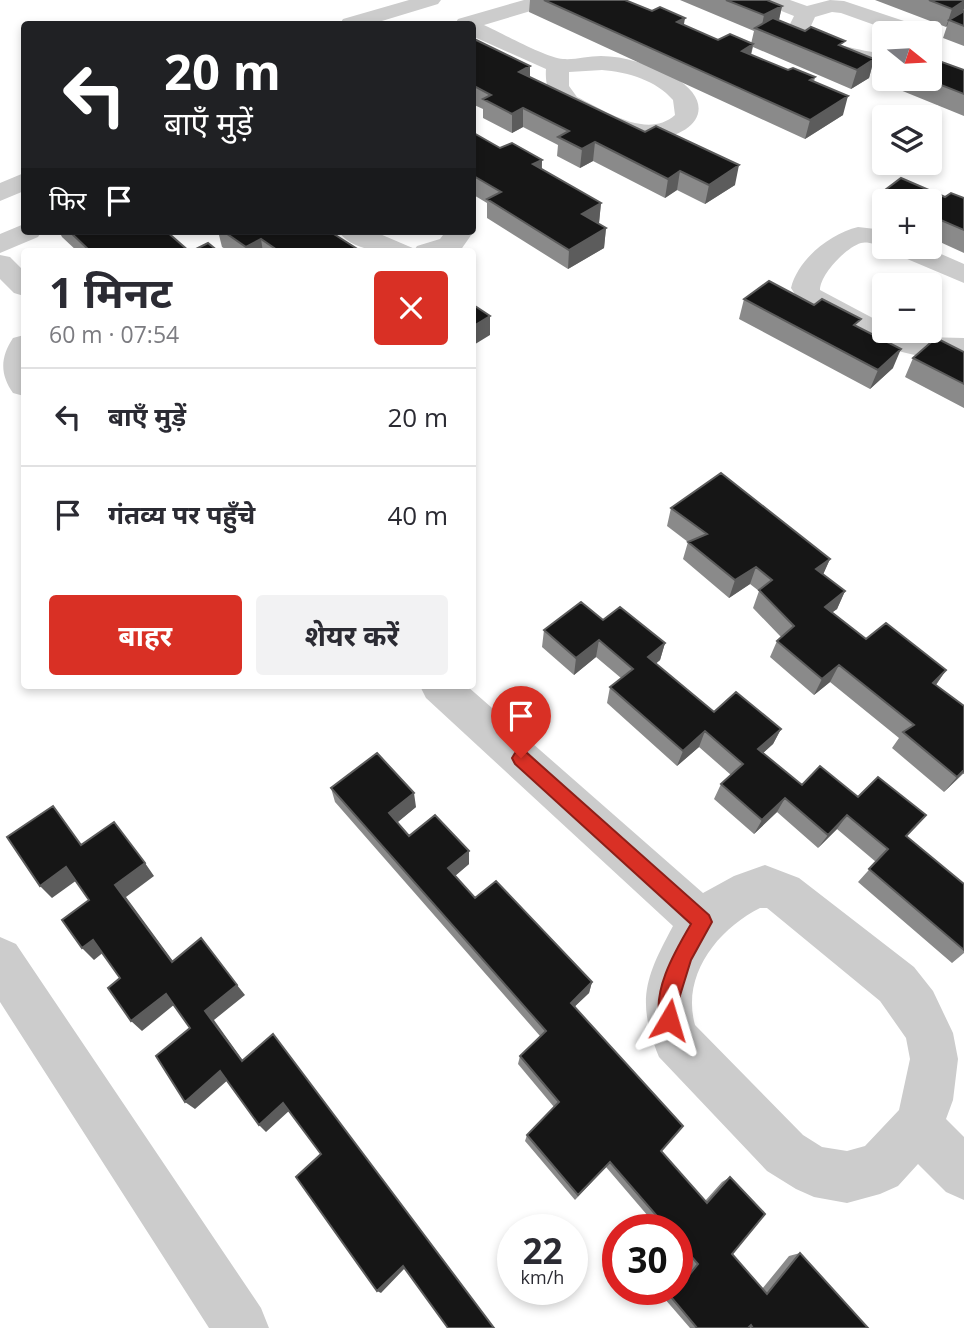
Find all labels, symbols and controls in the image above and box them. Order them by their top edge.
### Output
north arrow [872,21,942,91]
map controls [872,21,942,343]
text: 20 m [164,38,281,104]
icon: left [49,49,140,140]
text: बाएँ मुड़ें [164,101,253,144]
button: layers [872,105,942,175]
text: फिर [49,182,86,218]
icon: arrive [100,182,138,220]
button: + [872,189,942,259]
text: 1 मिनट [49,263,172,320]
button: close [374,271,448,345]
button: − [872,273,942,343]
text: 60 m · 07:54 [49,318,179,350]
icon: left [49,398,87,436]
text: बाएँ मुड़ें [108,398,186,434]
text: 20 m [387,399,448,435]
icon: arrive [49,496,87,534]
text: गंतव्य पर पहुँचे [108,496,255,532]
text: 40 m [387,497,448,533]
button: बाहर [49,595,242,675]
button: शेयर करें [256,595,448,675]
pin [491,686,551,758]
icon: arrive [502,697,540,735]
position arrow [632,983,706,1057]
speed limit sign: 30 [602,1214,693,1305]
text: 22 [522,1227,563,1274]
text: km/h [521,1265,564,1289]

